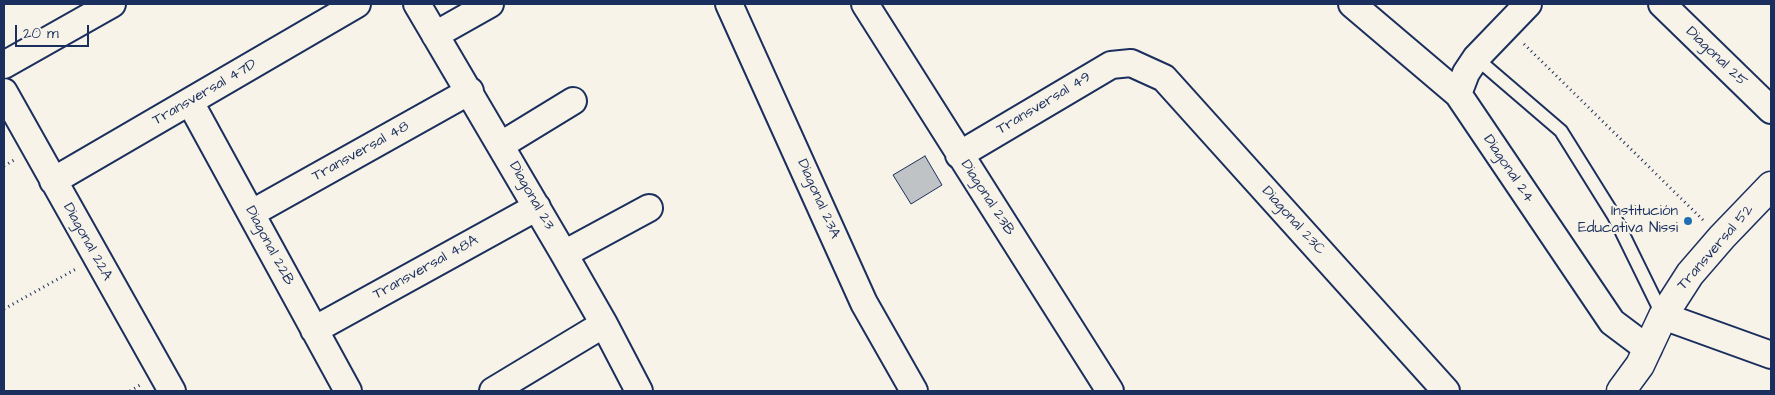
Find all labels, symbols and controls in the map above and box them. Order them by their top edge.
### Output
scale bar [18,15,91,47]
text: 20 m [23,23,59,44]
street label: Diagonal 25 [1682,23,1750,91]
street label: Transversal 47D [150,56,260,130]
street label: Transversal 49 [994,69,1094,139]
street label: Transversal 48 [309,118,413,186]
street label: Diagonal 24 [1479,132,1537,206]
street label: Diagonal 23A [792,156,844,242]
street label: Diagonal 23B [956,157,1018,239]
street label: Diagonal 23 [504,159,558,233]
street label: Diagonal 23C [1257,183,1329,259]
street label: Diagonal 22A [58,200,116,284]
street label: Transversal 52 [1674,202,1758,294]
street label: Diagonal 22B [241,203,297,289]
place label: Institución Educativa Nissi [1578,203,1678,238]
marker: Institución Educativa Nissi [1682,215,1694,227]
street label: Transversal 48A [370,232,482,304]

